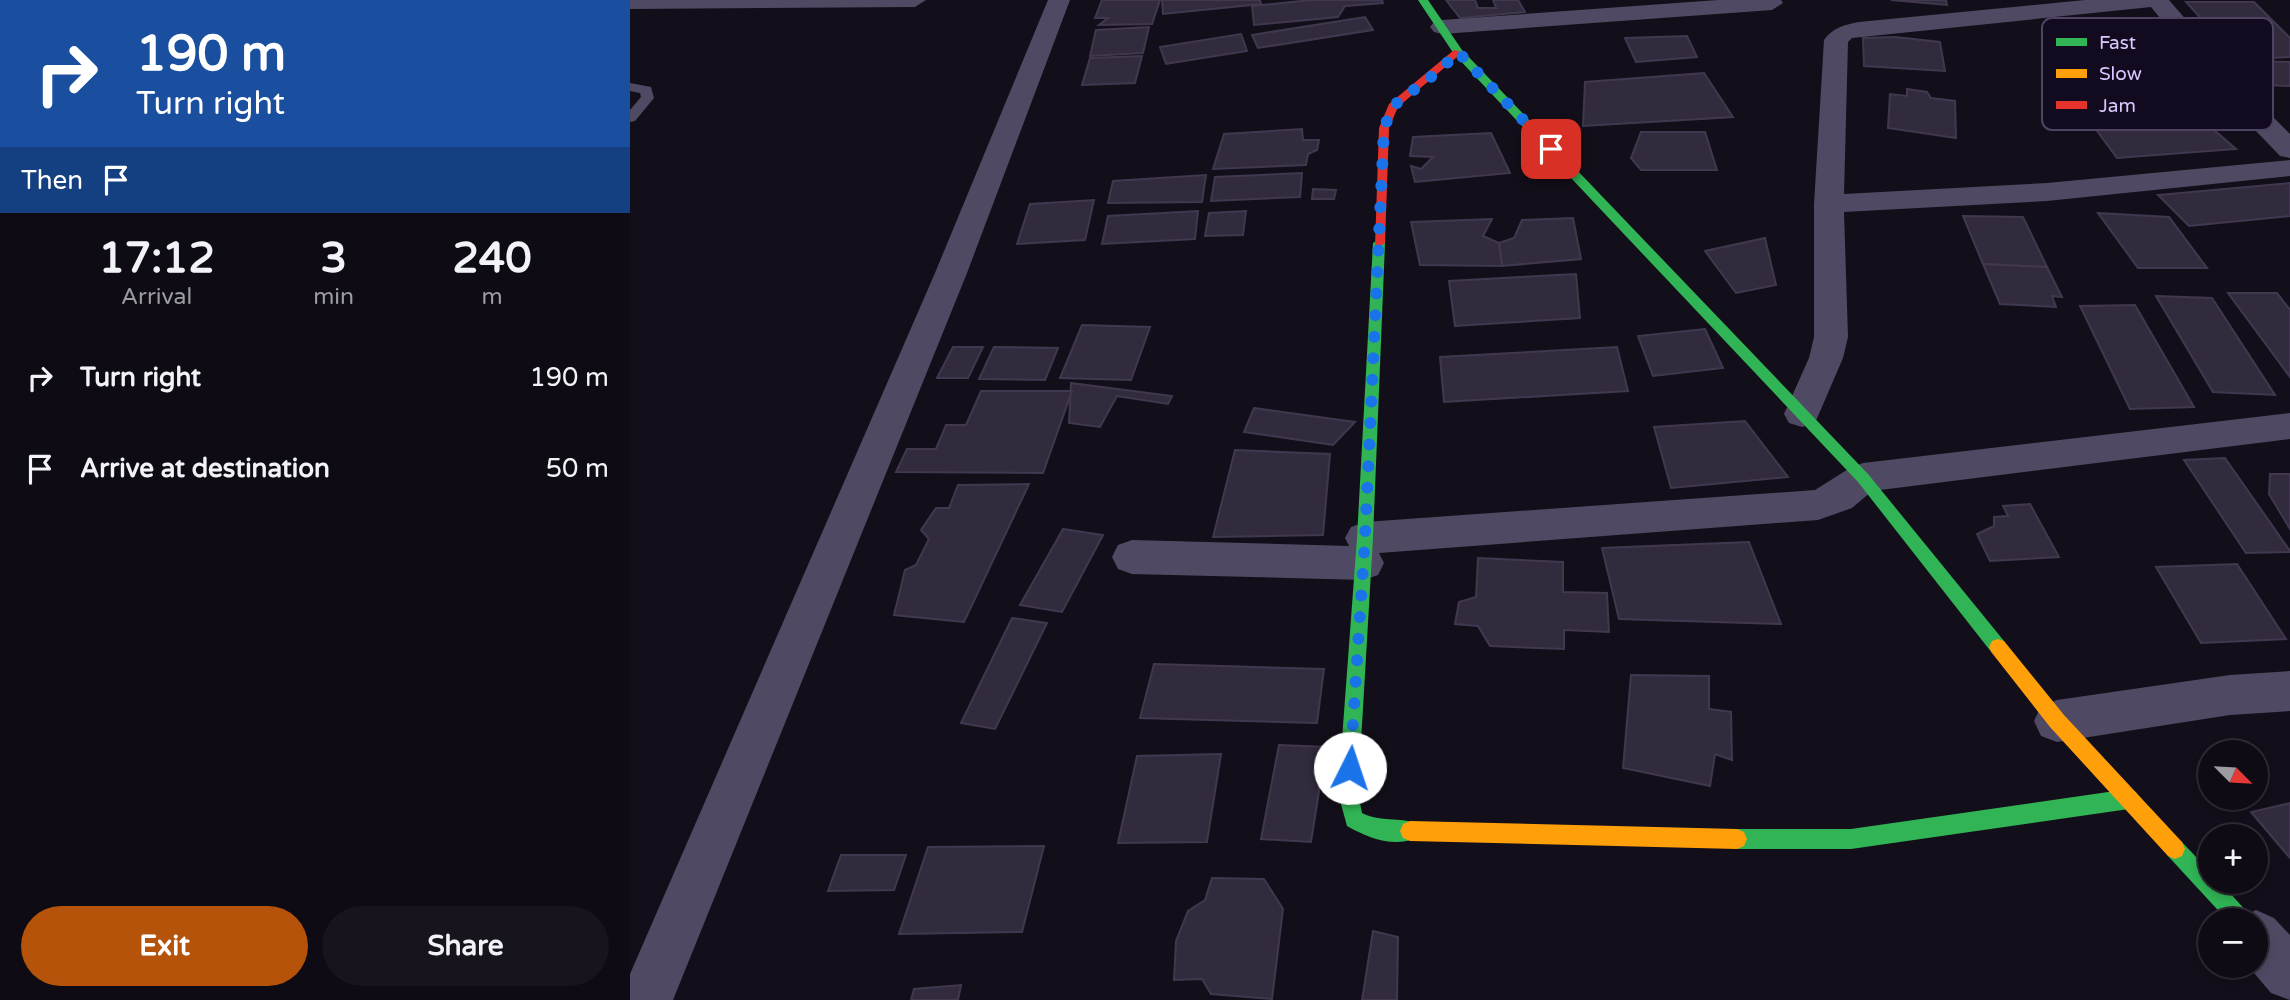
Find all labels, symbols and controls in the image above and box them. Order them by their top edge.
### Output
legend [2042,18,2273,130]
text: 190 m [136,25,286,84]
icon: right [21,28,112,119]
text: Fast [2099,32,2136,54]
text: Slow [2099,63,2142,85]
text: Turn right [136,85,285,123]
text: Jam [2099,95,2136,117]
pin [1521,119,1581,179]
icon: arrive [1532,130,1570,168]
icon: arrive [97,161,135,199]
text: Then [21,165,83,196]
text: 17:12 [98,233,215,284]
text: 3 [320,233,347,284]
text: 240 [452,233,532,284]
text: Arrival [121,283,192,311]
text: min [313,283,354,311]
text: m [481,283,503,311]
icon: right [21,359,59,397]
text: Turn right [80,362,201,393]
text: 190 m [529,362,609,393]
icon: arrive [21,450,59,488]
text: Arrive at destination [80,453,330,484]
text: 50 m [546,453,609,484]
position arrow [1313,731,1387,805]
north arrow [2198,740,2268,810]
map controls [2198,740,2268,978]
button: + [2198,824,2268,894]
button: Exit [21,906,308,986]
button: Share [322,906,609,986]
button: − [2198,908,2268,978]

